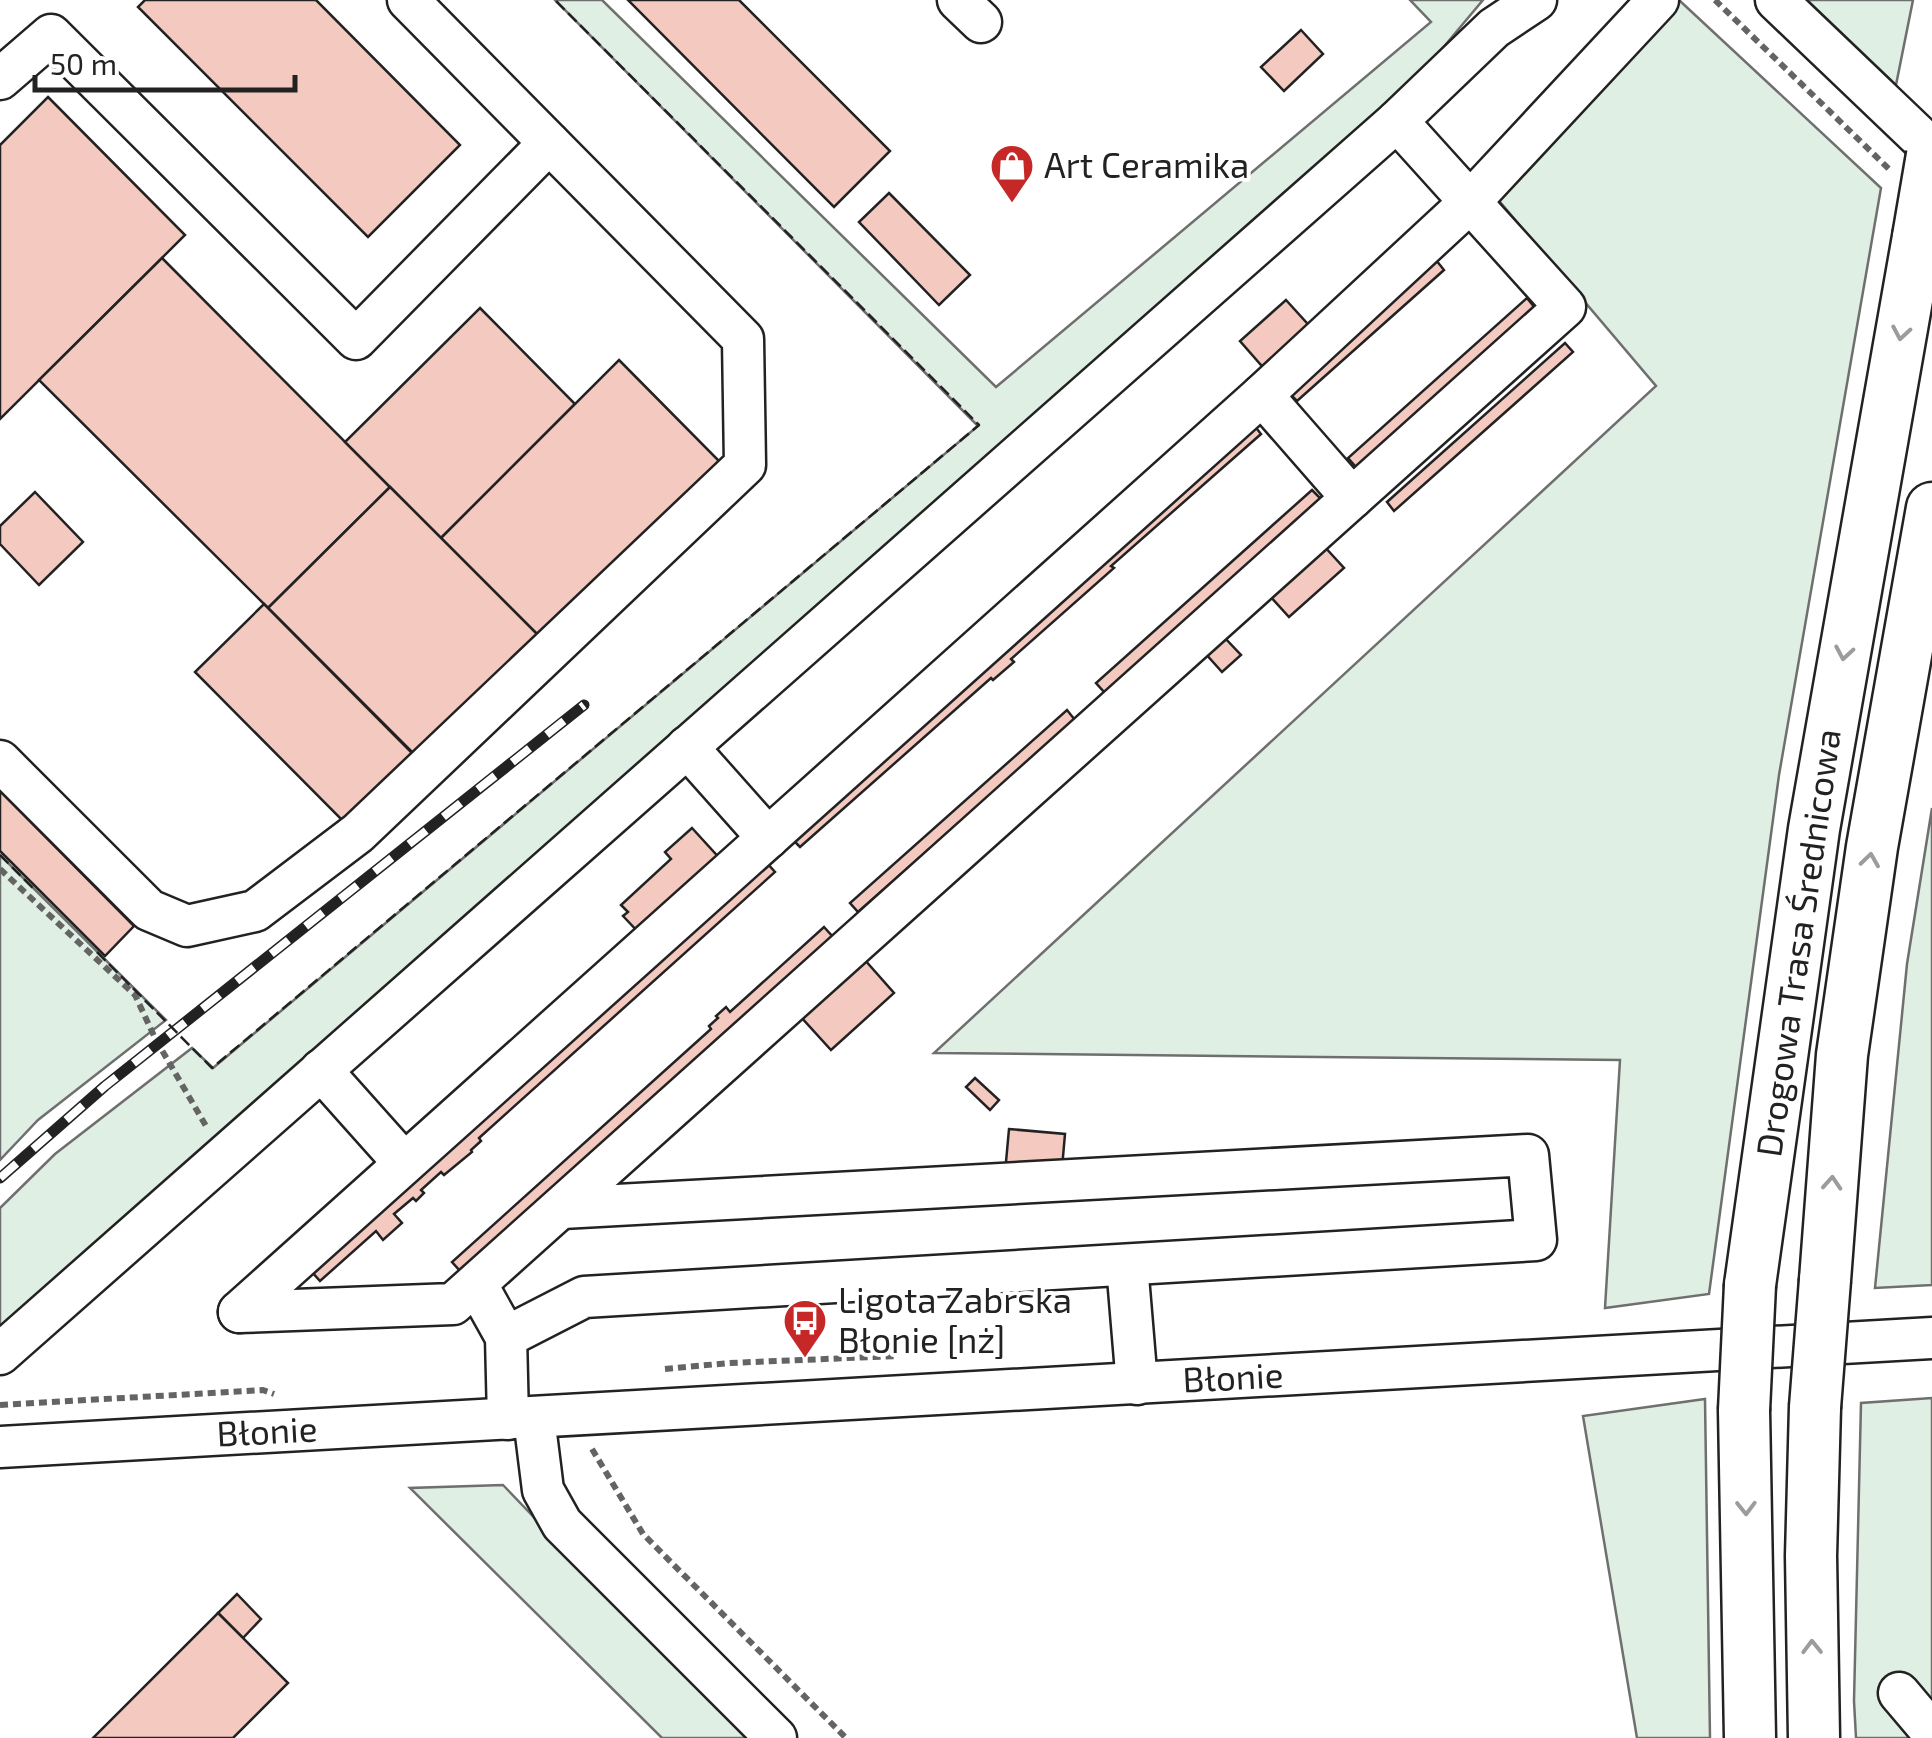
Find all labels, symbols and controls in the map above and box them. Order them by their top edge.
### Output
scale bar [35,30,295,92]
text: 50 m [50,45,117,81]
shop icon: Art Ceramika [989,143,1035,204]
place label: Art Ceramika [1044,143,1249,185]
one-way arrow [1891,324,1912,341]
one-way arrow [1834,644,1855,661]
street label: Drogowa Trasa Średnicowa [1746,726,1848,1159]
one-way arrow [1858,852,1879,869]
one-way arrow [1821,1175,1843,1191]
place label: Ligota Zabrska Błonie [nż] [838,1278,1072,1360]
bus stop icon: Ligota Zabrska Błonie [nż] [782,1298,828,1359]
street label: Błonie [1181,1352,1284,1400]
street label: Błonie [215,1406,318,1454]
one-way arrow [1735,1500,1756,1516]
one-way arrow [1802,1638,1823,1654]

